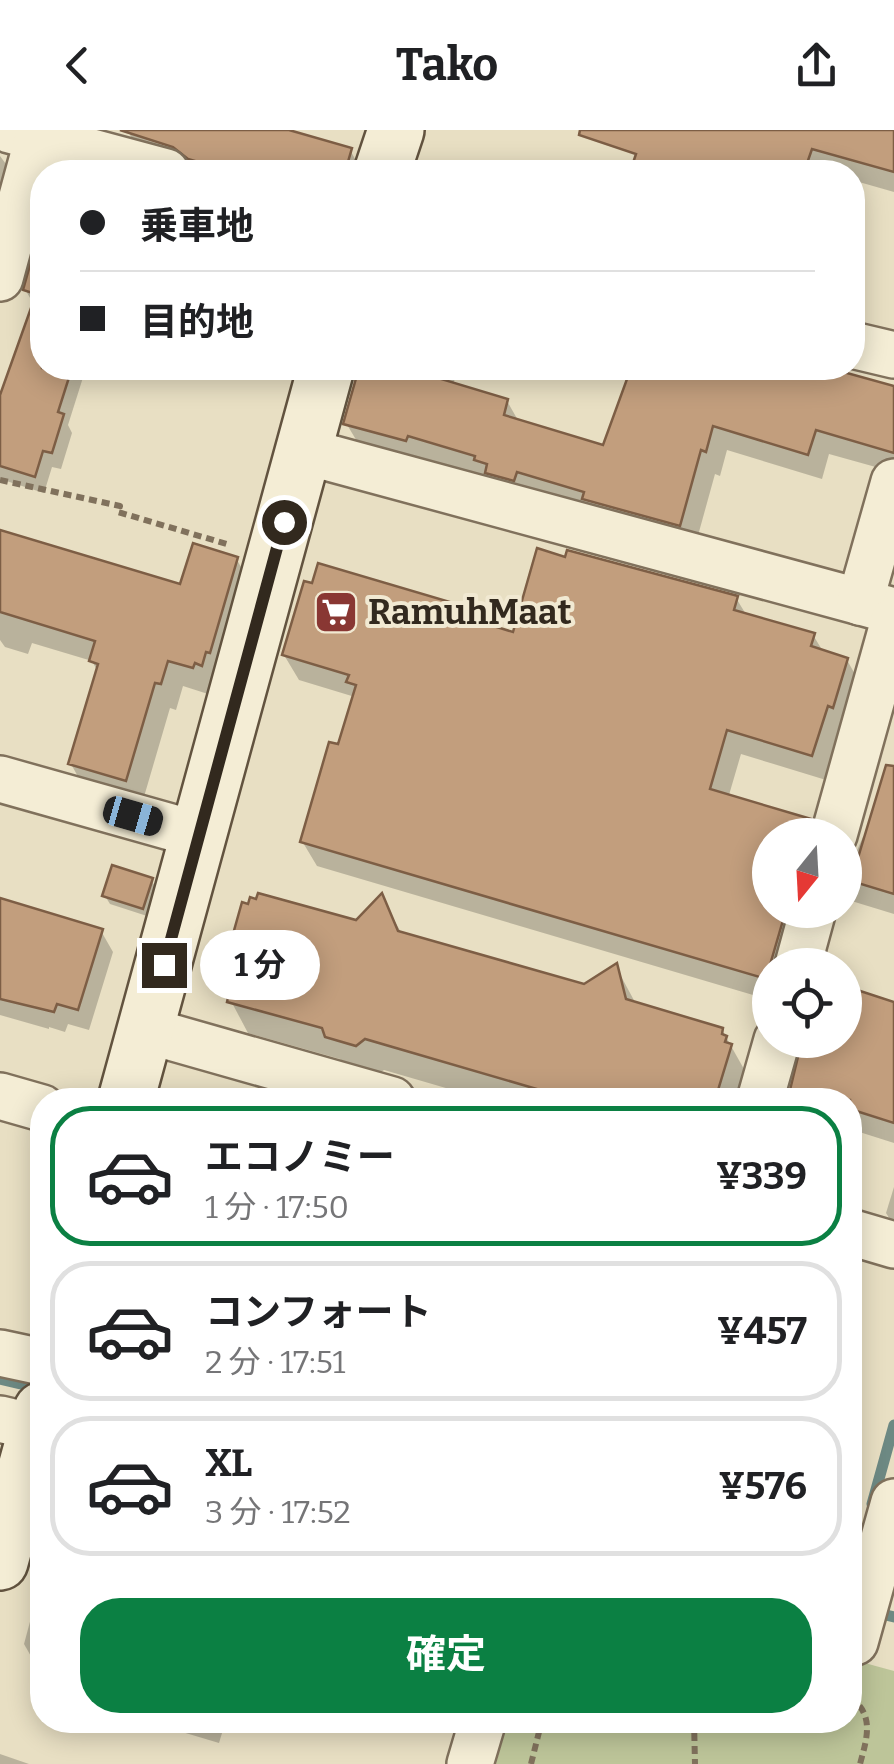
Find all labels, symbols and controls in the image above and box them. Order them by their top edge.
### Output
icon: back [50,38,105,93]
text: Tako [396,38,498,92]
icon: share [789,38,844,93]
text: 乗車地 [140,203,254,249]
text: 目的地 [140,299,254,345]
route start [262,500,307,545]
supermarket icon: RamuhMaat [313,589,359,635]
place label: RamuhMaat [368,591,572,633]
car [100,793,166,839]
north arrow [752,818,862,928]
map controls [752,818,862,1058]
callout: 1 分 [199,930,319,1000]
route end [142,943,187,988]
text: 1 分 [234,946,286,984]
button: locate [752,948,862,1058]
icon: car [85,1131,175,1221]
text: エコノミー [205,1134,395,1180]
text: ¥339 [716,1153,807,1199]
text: 1 分 · 17:50 [205,1188,349,1226]
icon: car [85,1286,175,1376]
text: コンフォート [205,1289,432,1335]
text: ¥457 [717,1308,807,1354]
text: 2 分 · 17:51 [205,1343,346,1381]
text: XL [205,1440,252,1486]
icon: car [85,1441,175,1531]
text: ¥576 [719,1463,807,1509]
text: 3 分 · 17:52 [205,1493,351,1531]
button: 確定 [80,1598,812,1713]

